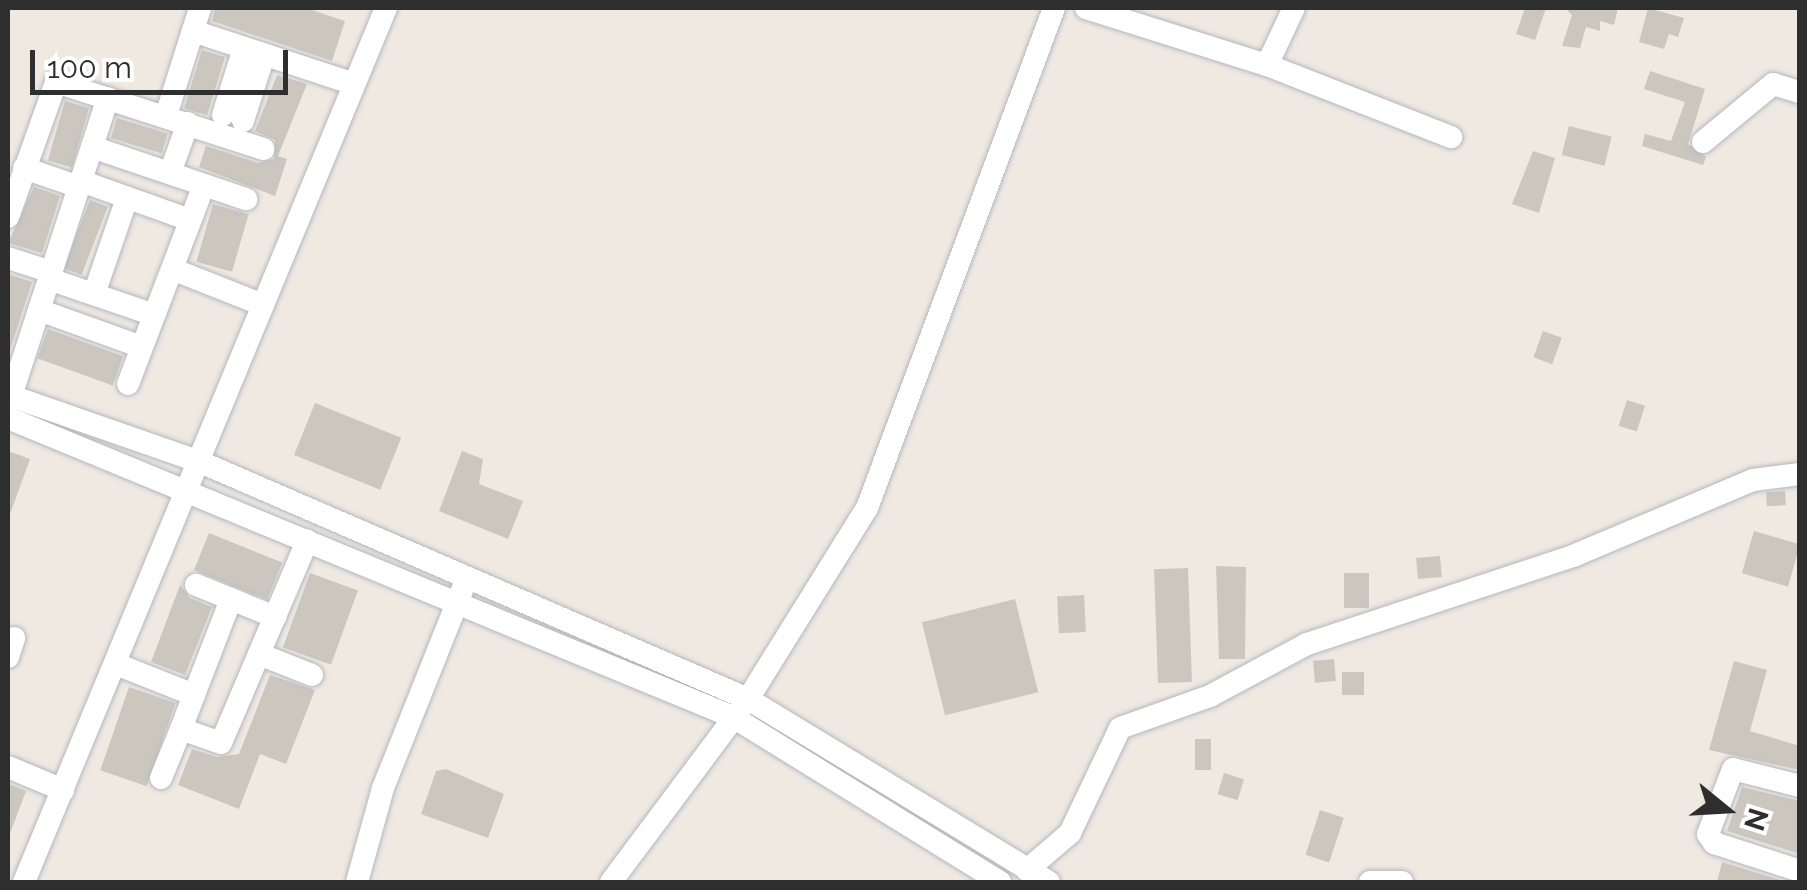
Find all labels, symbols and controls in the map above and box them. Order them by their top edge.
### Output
scale bar [35,30,292,92]
text: 100 m [47,50,132,85]
north arrow [1677,760,1777,860]
text: N [1737,804,1775,835]

